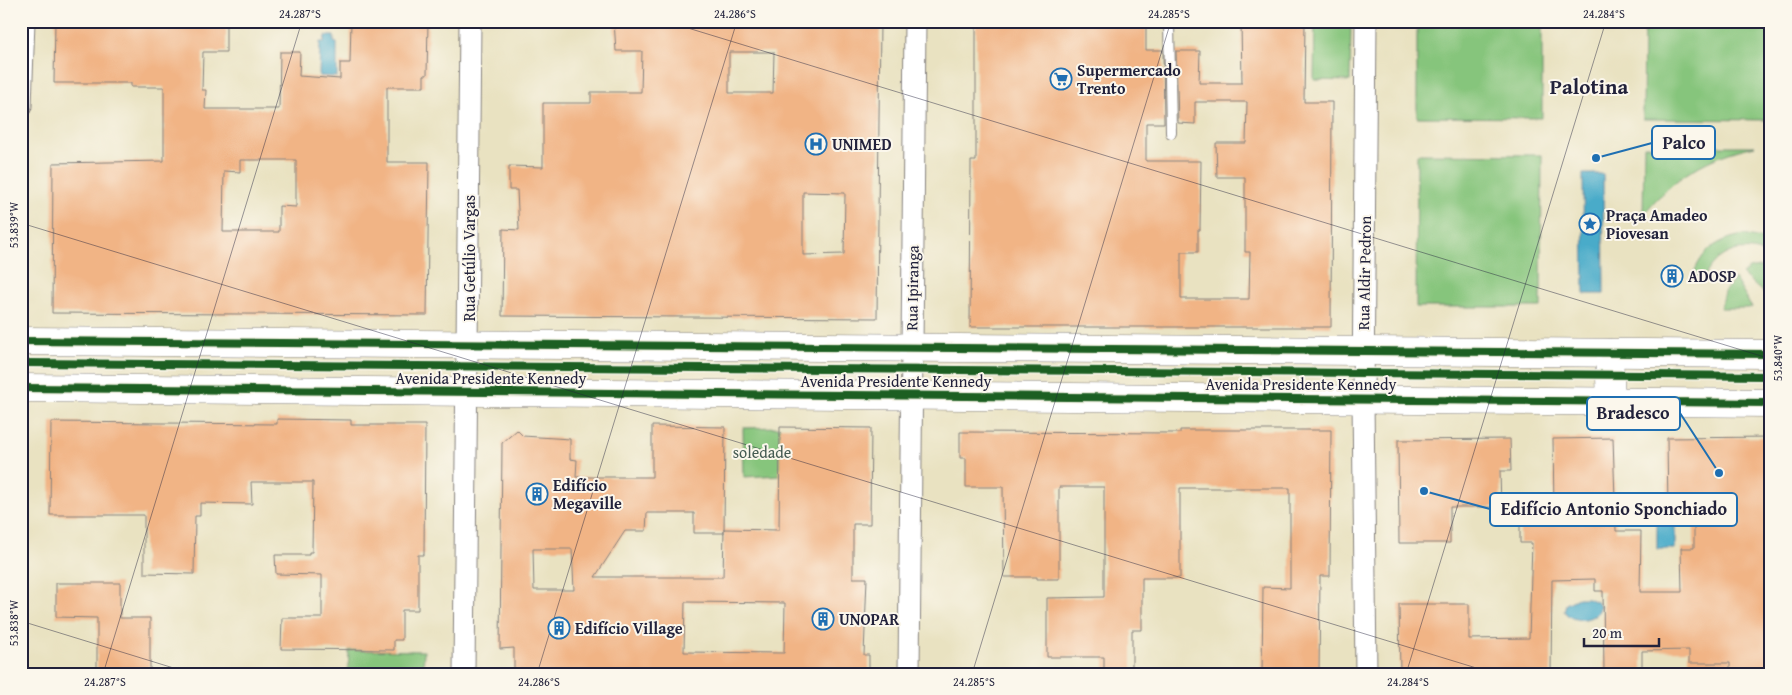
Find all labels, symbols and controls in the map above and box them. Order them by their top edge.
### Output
text: 24.287°S [279,5,321,22]
text: 24.286°S [714,5,756,22]
text: 24.285°S [1148,5,1190,22]
text: 24.284°S [1583,5,1625,22]
place label: Supermercado Trento [1077,58,1181,100]
supermarket icon: Supermercado Trento [1049,67,1073,91]
district label: Palotina [1550,71,1628,102]
callout: Palco [1652,126,1715,159]
text: Palco [1662,129,1706,156]
hospital icon: UNIMED [804,132,828,156]
place label: UNIMED [832,132,892,156]
street label: Rua Getúlio Vargas [457,195,481,321]
text: 53.839°W [5,201,22,248]
place label: Praça Amadeo Piovesan [1606,203,1708,245]
place icon: Praça Amadeo Piovesan [1578,212,1602,236]
street label: Rua Aldir Pedron [1351,216,1377,330]
street label: Rua Ipiranga [899,245,925,331]
building icon: ADOSP [1660,264,1684,288]
place label: ADOSP [1688,264,1736,288]
text: 53.840°W [1769,334,1786,381]
street label: Avenida Presidente Kennedy [395,366,587,390]
street label: Avenida Presidente Kennedy [800,369,992,393]
street label: Avenida Presidente Kennedy [1205,372,1397,396]
callout: Bradesco [1587,397,1680,430]
text: Bradesco [1596,399,1670,426]
park label: soledade [733,440,791,464]
place label: Edifício Megaville [553,473,622,515]
building icon: Edifício Megaville [525,482,549,506]
callout: Edifício Antonio Sponchiado [1490,493,1737,526]
text: Edifício Antonio Sponchiado [1501,495,1728,522]
text: 53.838°W [5,599,22,646]
building icon: UNOPAR [811,607,835,631]
place label: UNOPAR [839,607,899,631]
scale bar [1584,615,1660,647]
building icon: Edifício Village [547,616,571,640]
place label: Edifício Village [575,616,683,640]
text: 20 m [1592,622,1623,643]
text: 24.287°S [84,673,126,690]
text: 24.286°S [518,673,560,690]
text: 24.285°S [953,673,995,690]
text: 24.284°S [1387,673,1429,690]

